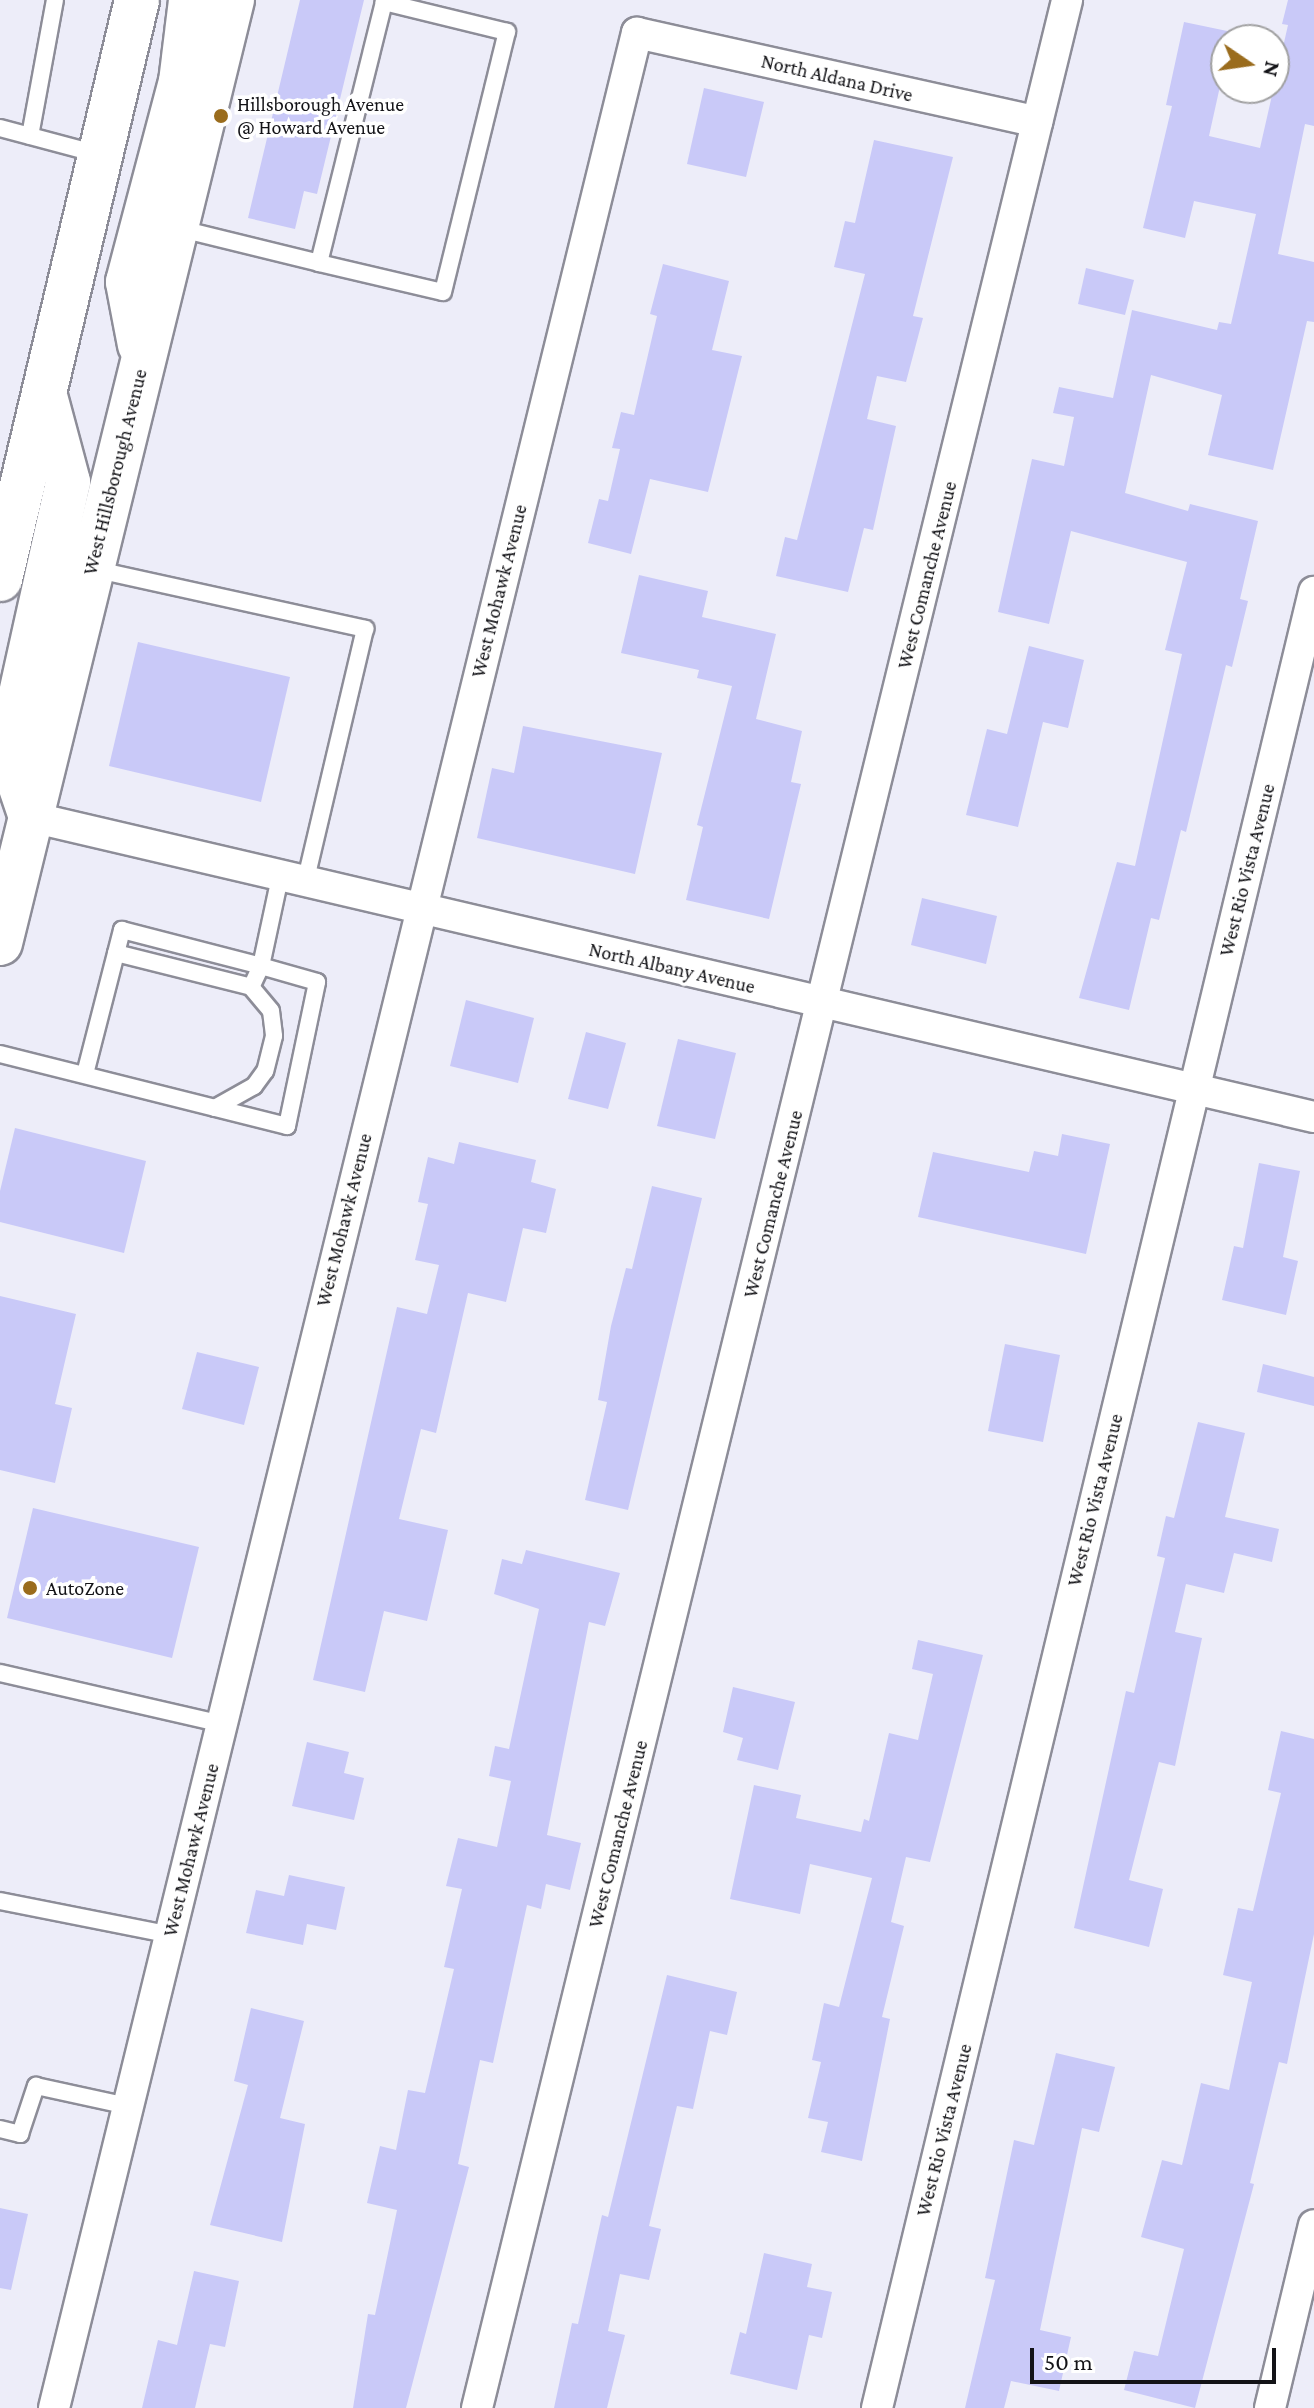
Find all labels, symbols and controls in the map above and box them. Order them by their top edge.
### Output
north arrow [1210,24,1290,104]
street label: North Aldana Drive [759,49,915,107]
text: N [1258,59,1286,79]
place label: Hillsborough Avenue @ Howard Avenue [237,92,404,139]
marker: Hillsborough Avenue @ Howard Avenue [212,107,230,125]
street label: West Hillsborough Avenue [78,366,152,578]
street label: West Comanche Avenue [892,479,962,671]
street label: West Mohawk Avenue [466,502,532,680]
street label: West Rio Vista Avenue [1214,781,1280,959]
street label: North Albany Avenue [587,937,757,999]
street label: West Comanche Avenue [738,1108,808,1300]
street label: West Mohawk Avenue [311,1131,377,1309]
street label: West Rio Vista Avenue [1062,1411,1128,1589]
place label: AutoZone [46,1576,124,1600]
marker: AutoZone [21,1579,39,1597]
street label: West Comanche Avenue [583,1738,653,1930]
street label: West Mohawk Avenue [158,1761,224,1939]
street label: West Rio Vista Avenue [911,2041,977,2219]
scale bar [1034,2332,1280,2382]
text: 50 m [1044,2348,1093,2375]

